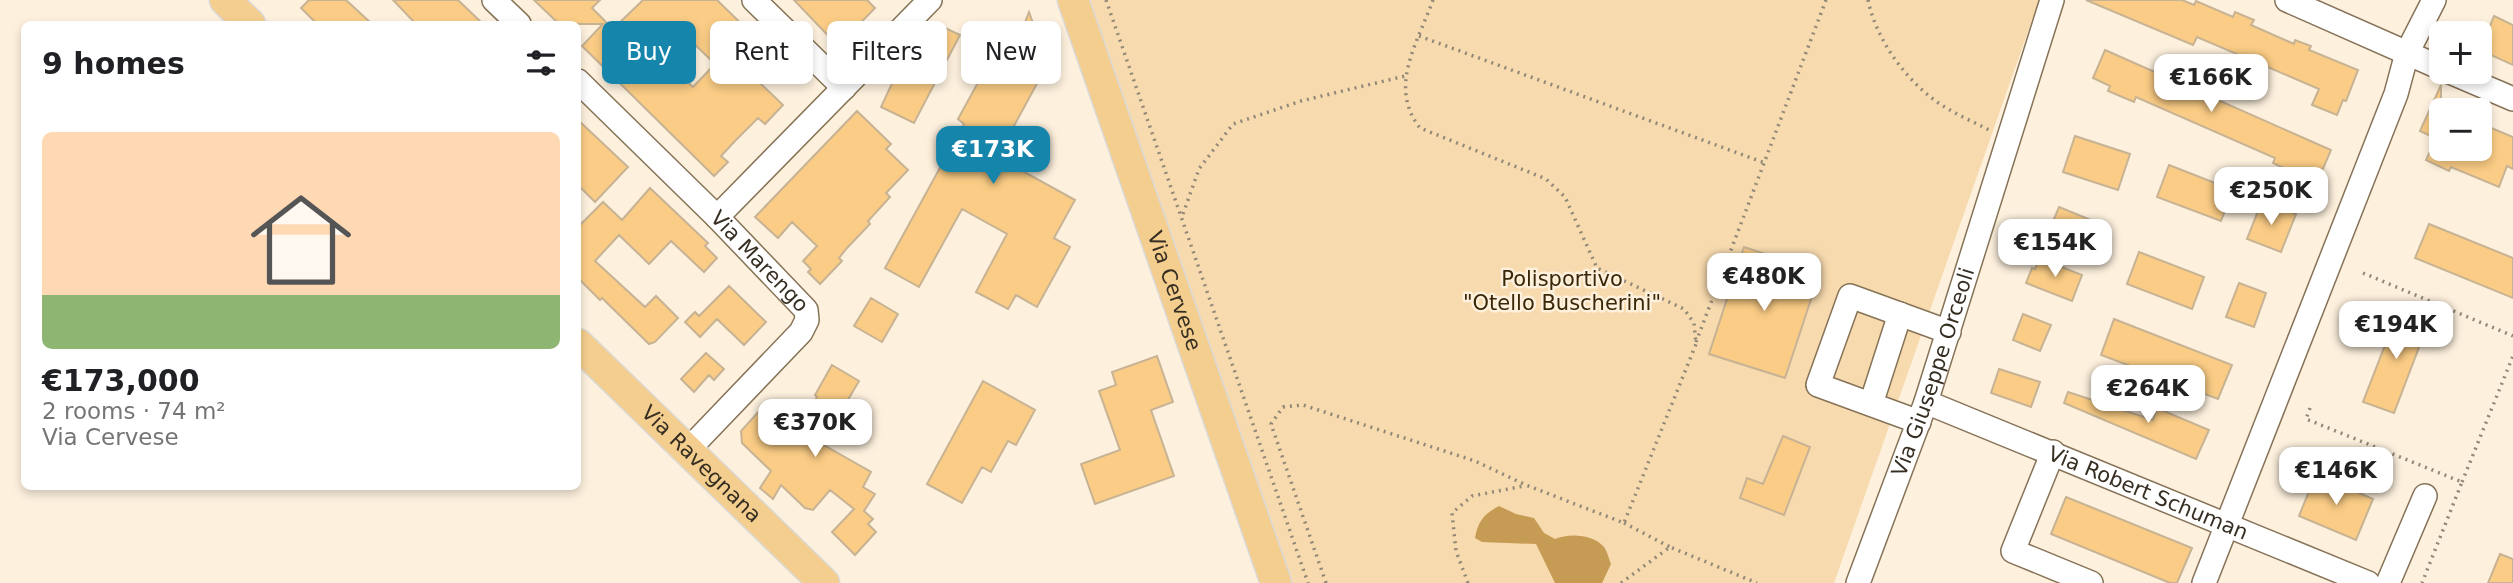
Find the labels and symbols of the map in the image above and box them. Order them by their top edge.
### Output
pin: €166K [2162,54,2260,114]
pin: €173K [944,127,1042,186]
pin: €250K [2222,168,2320,227]
street label: Via Marengo [706,206,813,317]
pin: €154K [2006,219,2104,279]
street label: Via Cervese [1142,228,1206,354]
pin: €480K [1715,254,1813,313]
street label: Via Giuseppe Orceoli [1887,265,1979,480]
park label: Polisportivo "Otello Buscherini" [1463,267,1661,315]
pin: €194K [2347,302,2445,361]
pin: €264K [2099,366,2197,425]
street label: Via Ravegnana [637,400,766,527]
pin: €370K [766,400,864,459]
street label: Via Robert Schuman [2045,441,2252,545]
pin: €146K [2287,448,2385,507]

